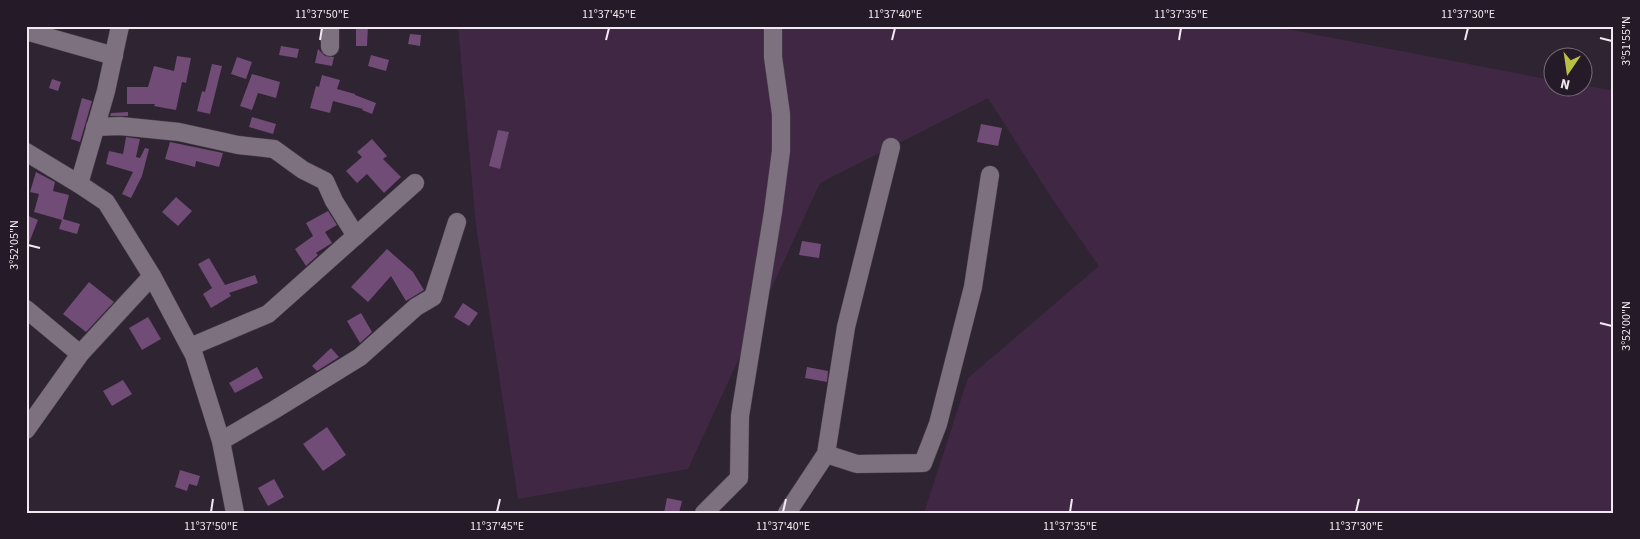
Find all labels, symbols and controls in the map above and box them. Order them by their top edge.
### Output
text: 11°37'50"E [295,6,349,23]
text: 11°37'45"E [582,6,636,23]
text: 11°37'40"E [868,6,922,23]
text: 11°37'35"E [1154,6,1208,23]
text: 11°37'30"E [1441,6,1495,23]
text: 3°51'55"N [1618,16,1635,66]
north arrow [1542,48,1592,98]
text: N [1559,73,1572,94]
text: 3°52'05"N [6,220,23,270]
text: 3°52'00"N [1618,301,1635,351]
text: 11°37'50"E [184,518,238,535]
text: 11°37'45"E [470,518,524,535]
text: 11°37'40"E [756,518,810,535]
text: 11°37'35"E [1043,518,1097,535]
text: 11°37'30"E [1329,518,1383,535]

